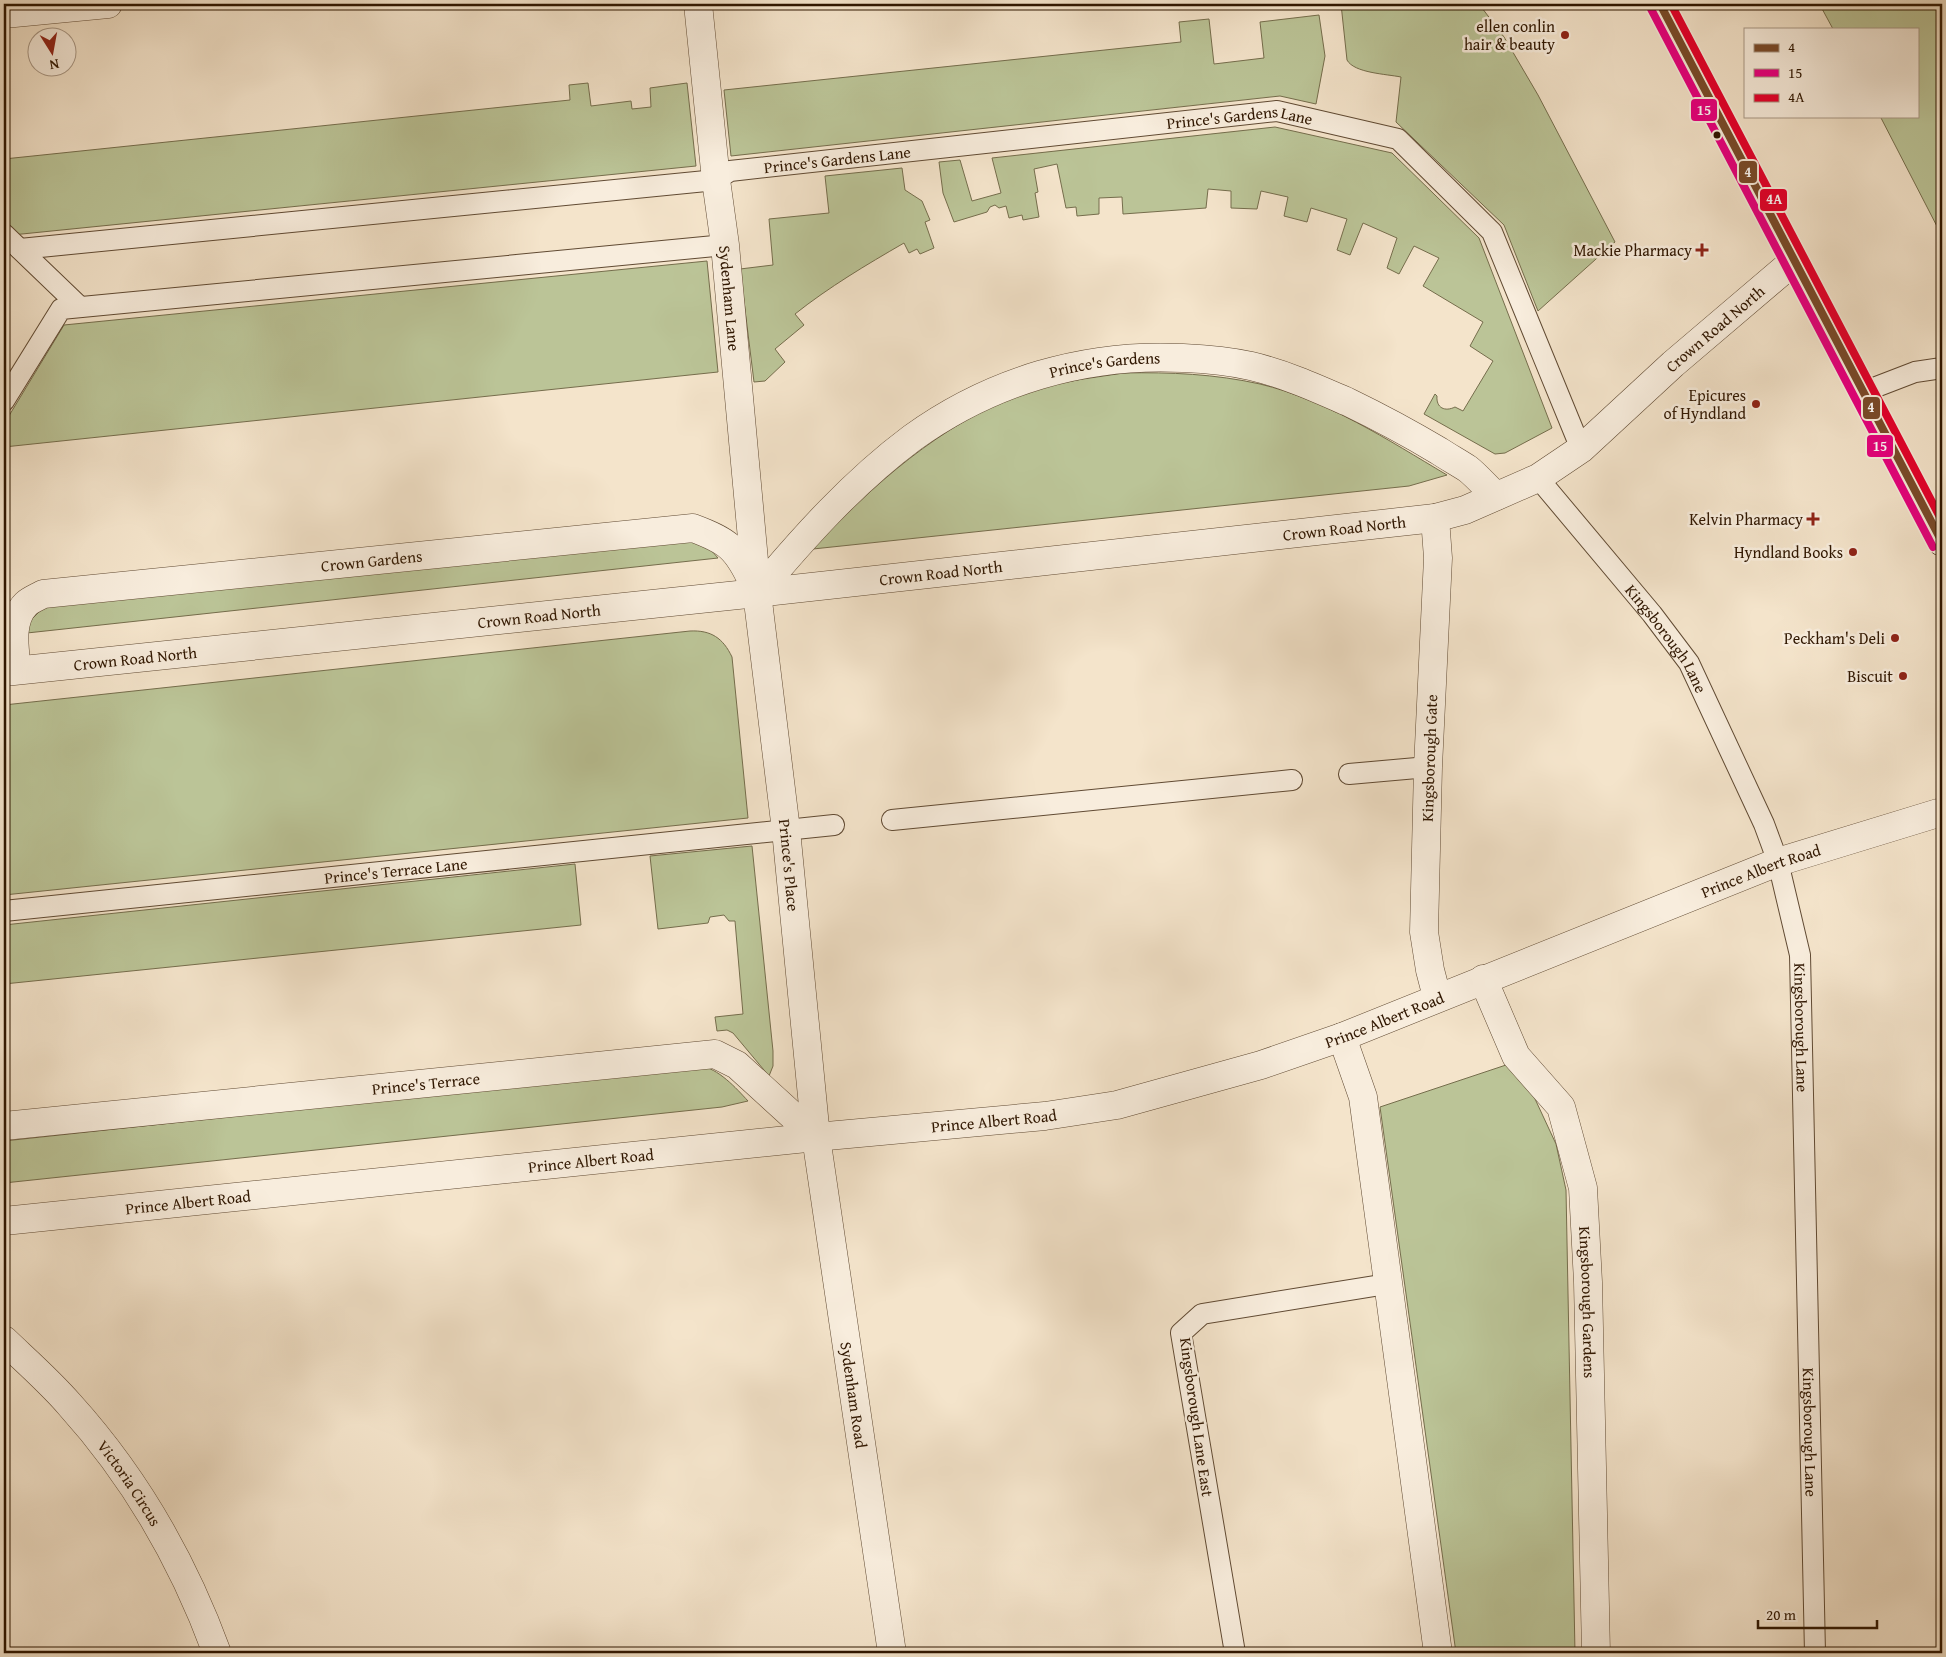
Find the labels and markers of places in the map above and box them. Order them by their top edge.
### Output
place label: ellen conlin hair & beauty [1464,14,1555,56]
marker: ellen conlin hair & beauty [1559,29,1571,41]
unlabelled marker [1712,130,1722,140]
place label: Mackie Pharmacy [1573,238,1692,262]
marker: Mackie Pharmacy [1696,244,1708,256]
place label: Epicures of Hyndland [1663,383,1746,425]
marker: Epicures of Hyndland [1750,398,1762,410]
place label: Kelvin Pharmacy [1689,507,1803,531]
marker: Kelvin Pharmacy [1807,513,1819,525]
place label: Hyndland Books [1734,540,1843,564]
marker: Hyndland Books [1847,546,1859,558]
place label: Peckham's Deli [1784,626,1886,650]
marker: Peckham's Deli [1889,632,1901,644]
place label: Biscuit [1847,664,1893,688]
marker: Biscuit [1897,670,1909,682]

